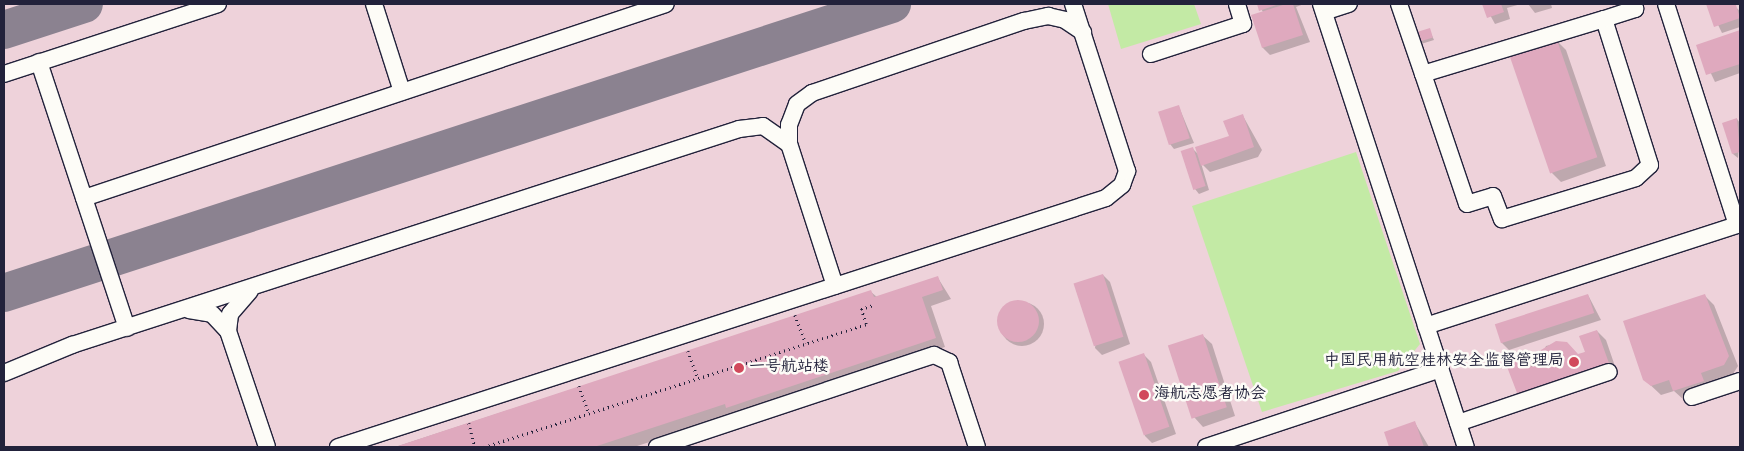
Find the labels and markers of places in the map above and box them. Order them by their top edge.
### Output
place label: 中国民用航空桂林安全监督管理局 [1324,352,1564,372]
marker: 中国民用航空桂林安全监督管理局 [1568,356,1580,368]
place label: 一号航站楼 [749,358,829,378]
marker: 一号航站楼 [733,362,745,374]
place label: 海航志愿者协会 [1154,385,1266,405]
marker: 海航志愿者协会 [1138,389,1150,401]

